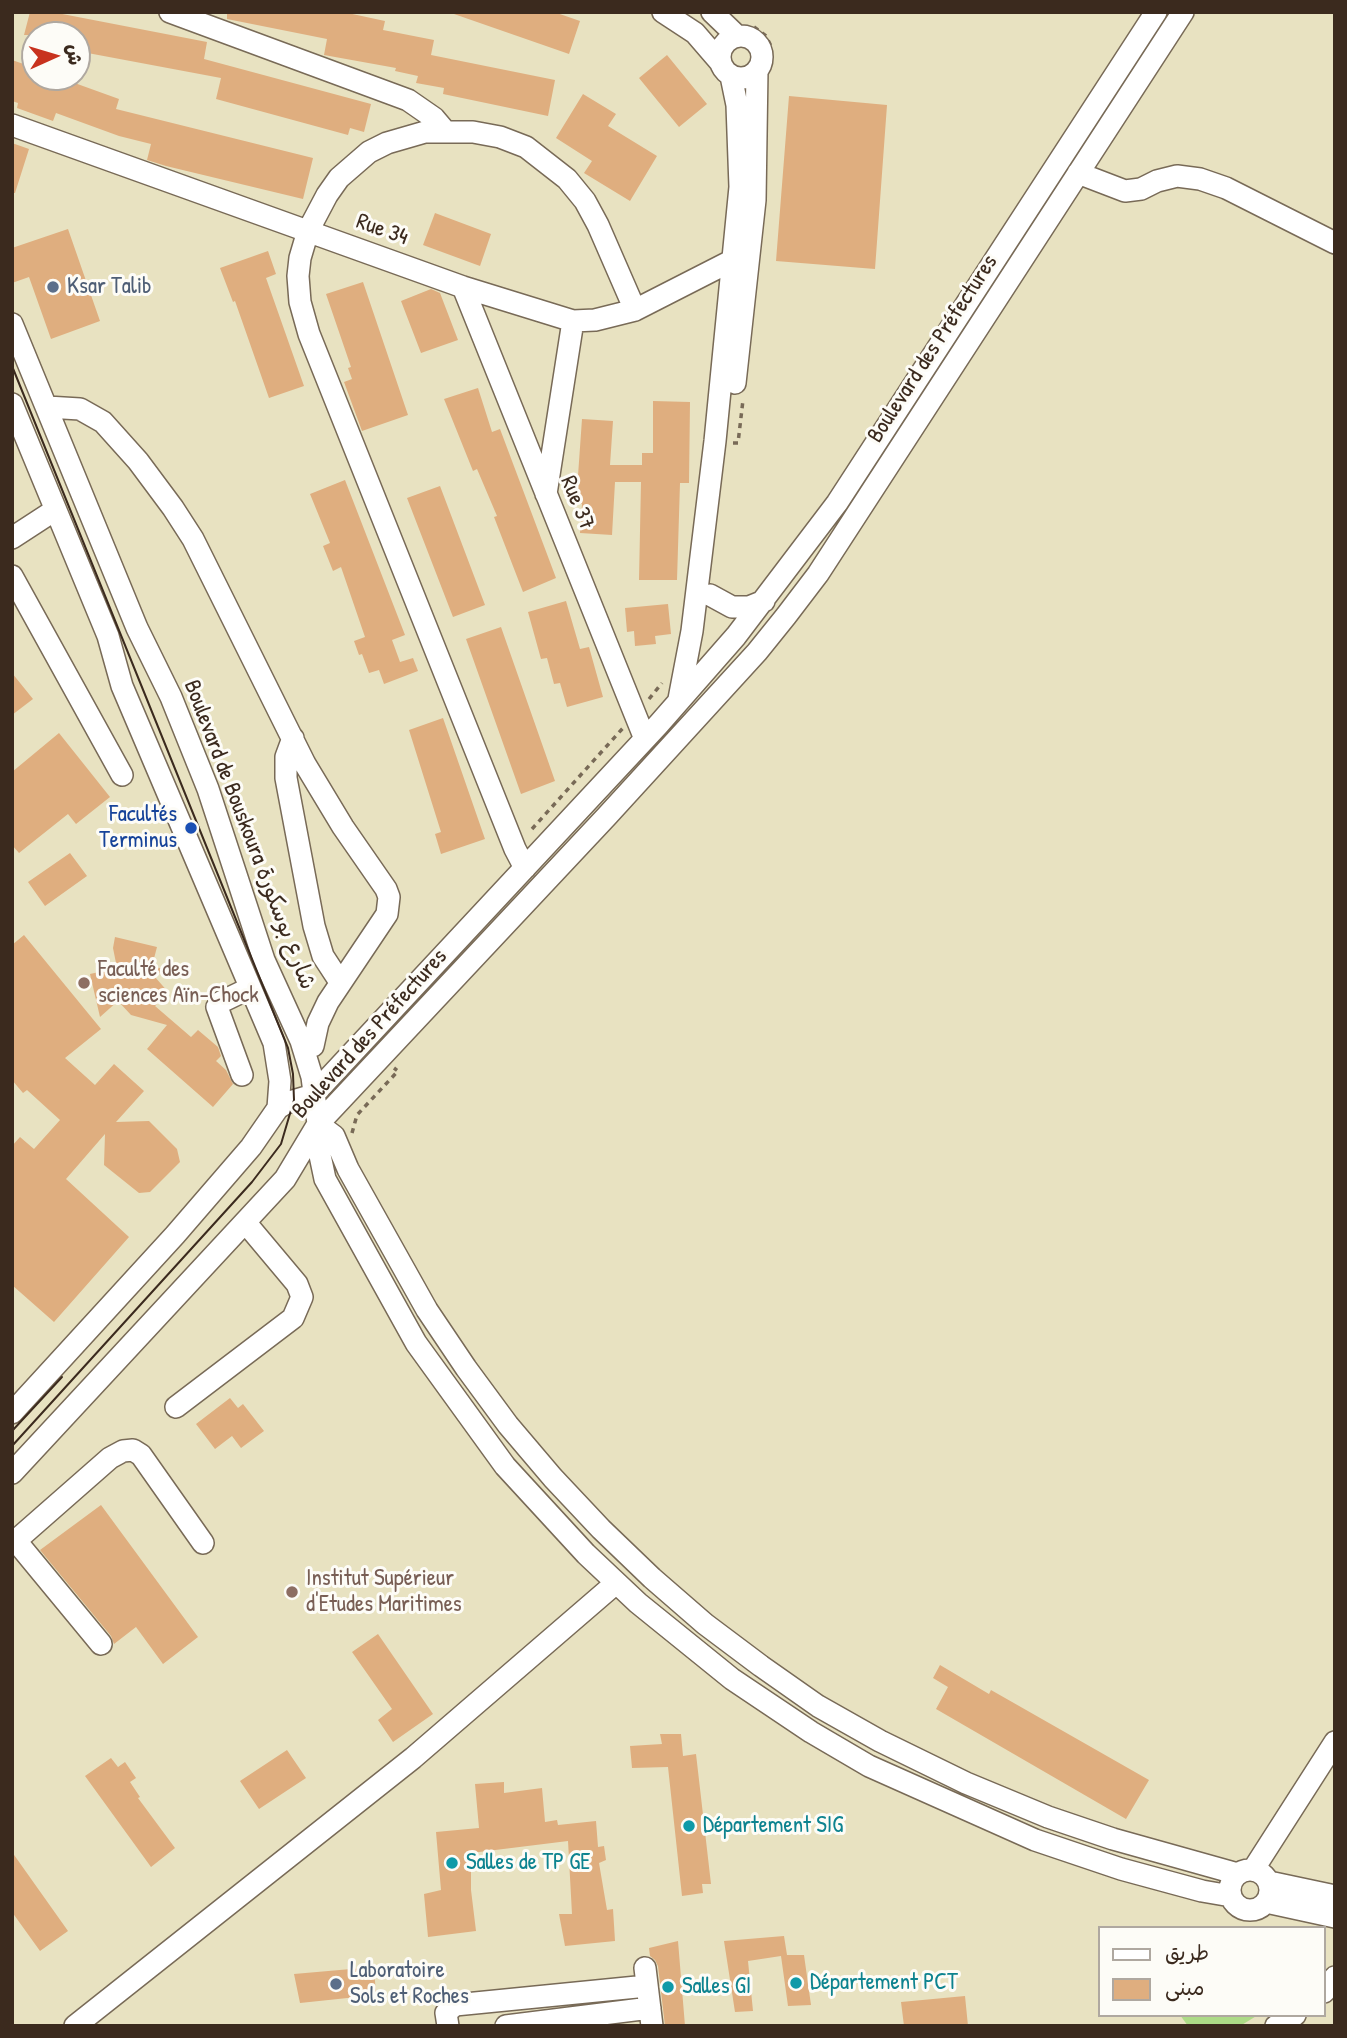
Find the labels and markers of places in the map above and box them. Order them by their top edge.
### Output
place label: Ksar Talib [67,273,152,301]
marker: Ksar Talib [45,279,61,295]
place label: Facultés Terminus [99,801,177,855]
marker: Facultés Terminus [183,820,199,836]
place label: Faculté des sciences Aïn-Chock [98,956,259,1010]
marker: Faculté des sciences Aïn-Chock [76,975,92,991]
place label: Institut Supérieur d'Etudes Maritimes [306,1565,462,1619]
marker: Institut Supérieur d'Etudes Maritimes [284,1584,300,1600]
place label: Département SIG [703,1812,843,1840]
marker: Département SIG [681,1818,697,1834]
place label: Salles de TP GE [466,1849,591,1877]
marker: Salles de TP GE [444,1855,460,1871]
place label: Laboratoire Sols et Roches [350,1957,469,2011]
place label: Département PCT [810,1969,958,1997]
place label: Salles GI [682,1973,751,2001]
marker: Département PCT [788,1975,804,1991]
marker: Laboratoire Sols et Roches [328,1976,344,1992]
marker: Salles GI [660,1979,676,1995]

